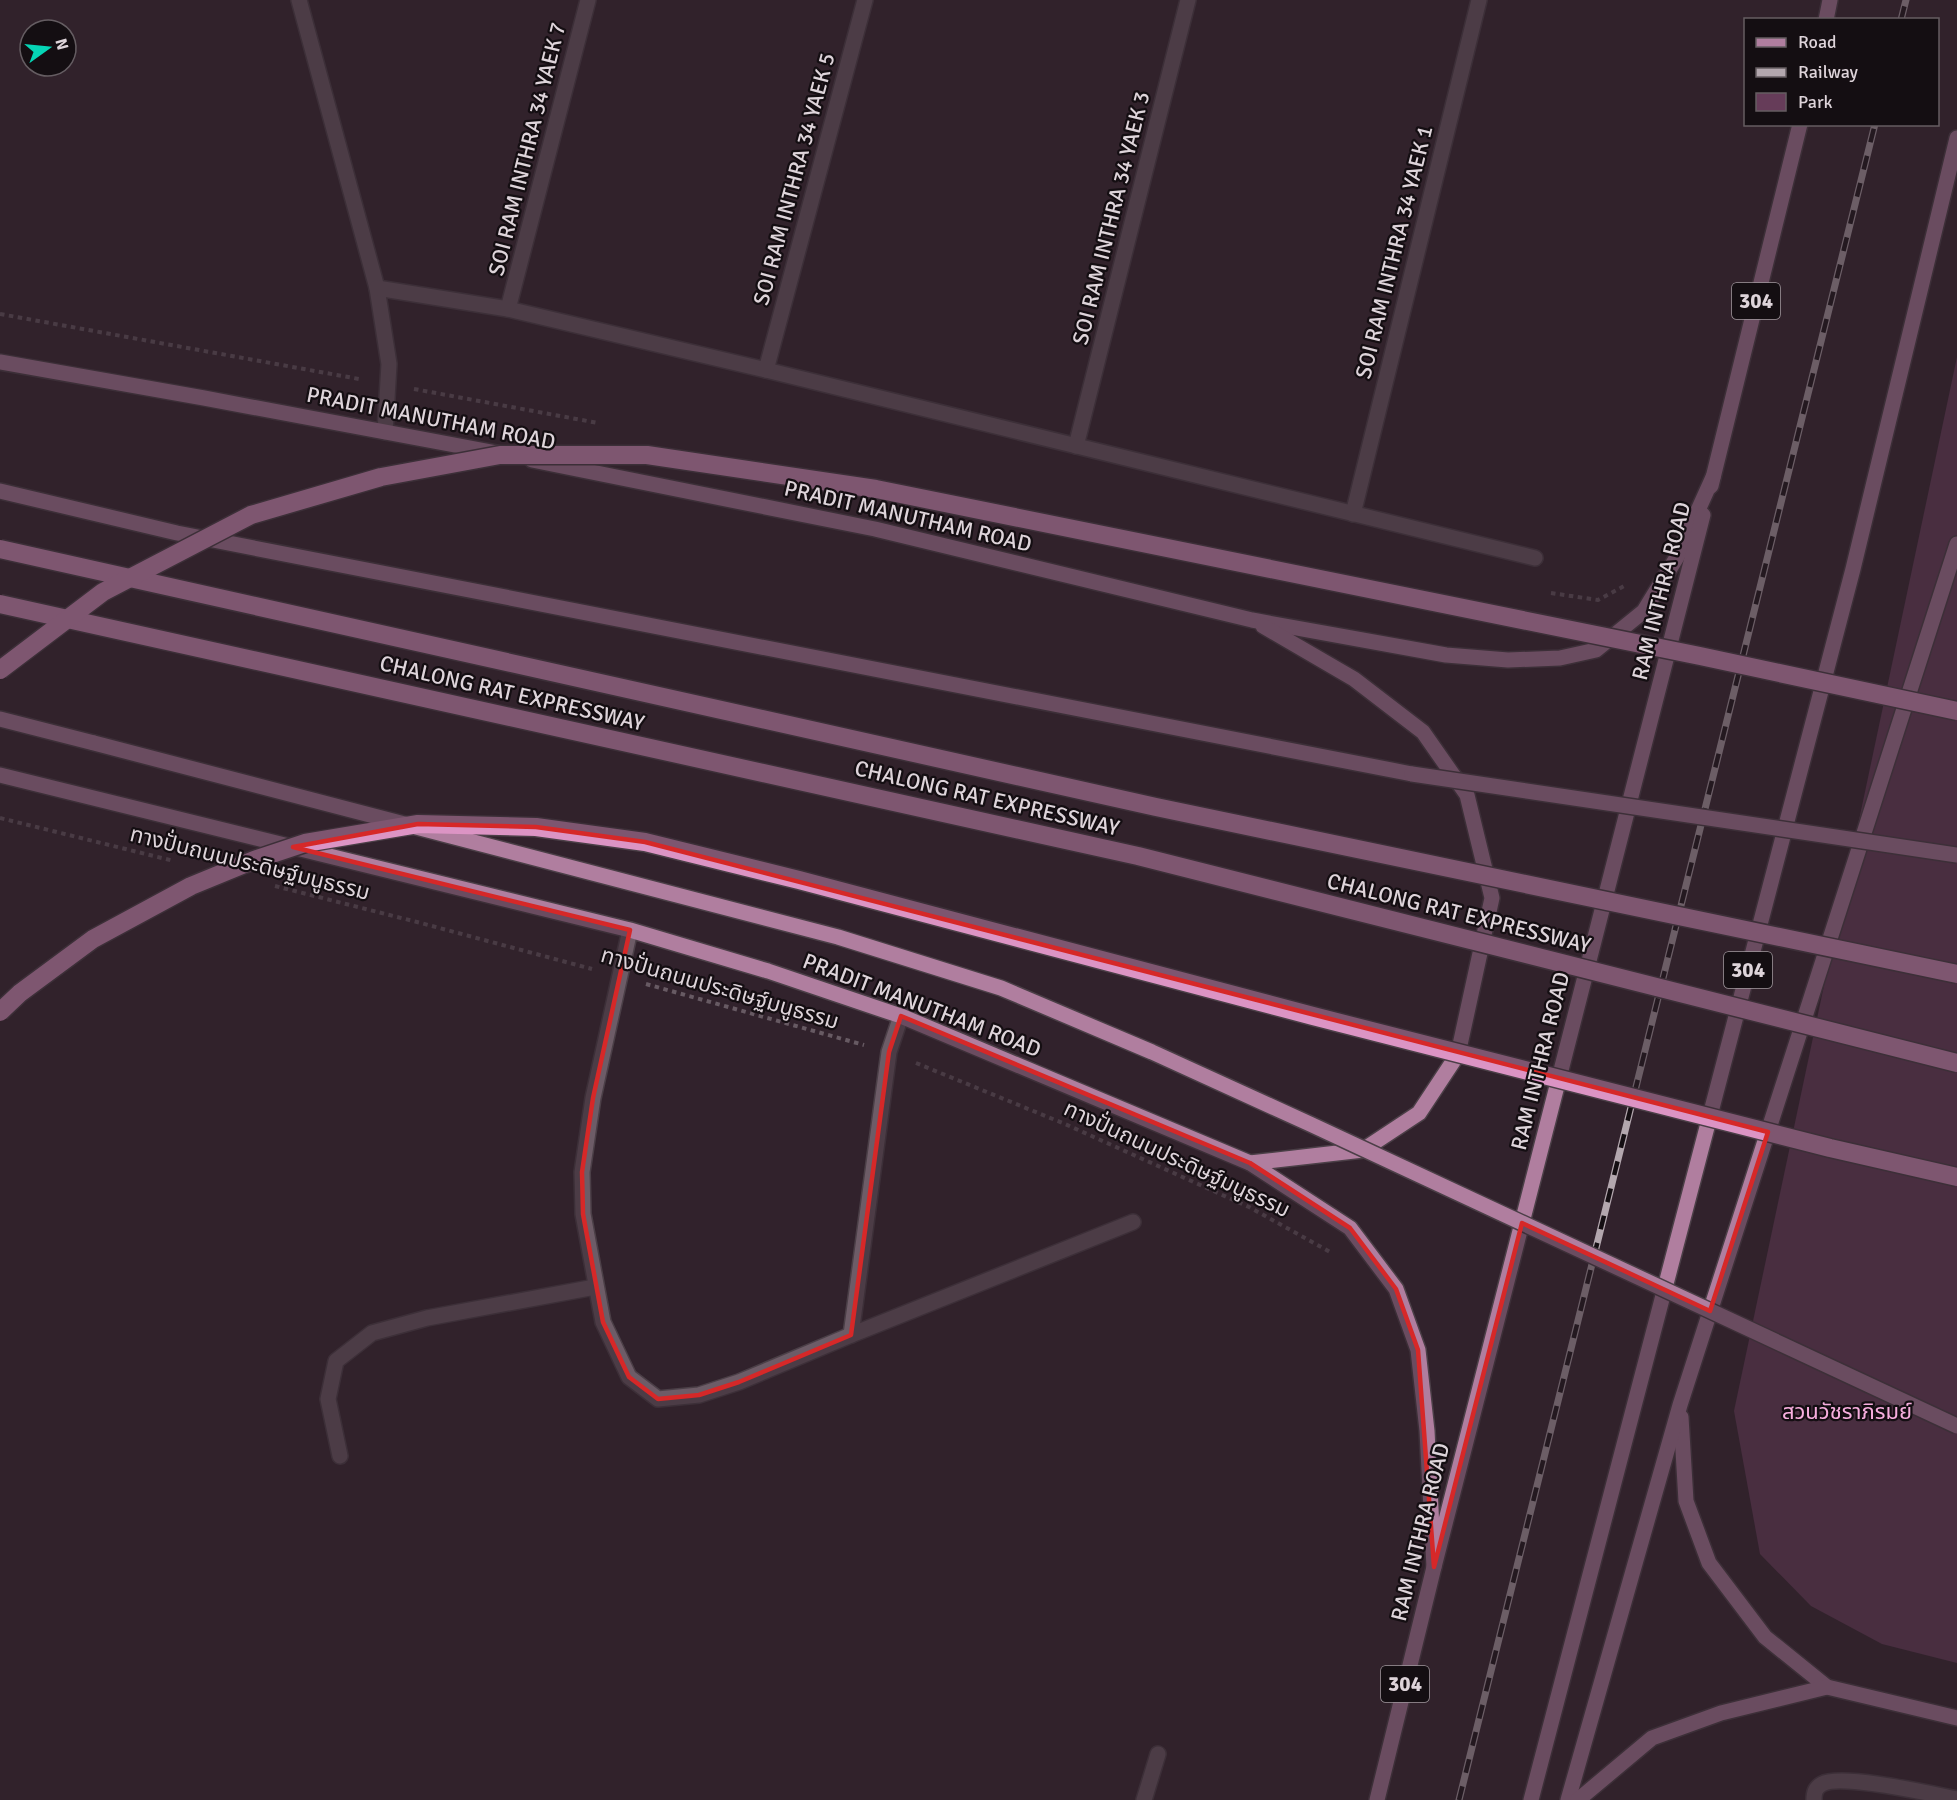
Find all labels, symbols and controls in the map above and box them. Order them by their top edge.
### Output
north arrow [18,18,78,78]
legend [1744,18,1939,126]
street label: SOI RAM INTHRA 34 YAEK 7 [482,20,572,278]
text: Road [1798,31,1837,53]
text: N [50,36,73,52]
street label: SOI RAM INTHRA 34 YAEK 5 [747,50,841,308]
text: Railway [1798,61,1859,83]
street label: SOI RAM INTHRA 34 YAEK 3 [1066,89,1156,347]
text: Park [1798,91,1833,113]
street label: SOI RAM INTHRA 34 YAEK 1 [1349,123,1439,381]
road number: 304 [1732,283,1780,319]
street label: PRADIT MANUTHAM ROAD [304,381,558,455]
street label: PRADIT MANUTHAM ROAD [782,474,1034,558]
street label: RAM INTHRA ROAD [1626,499,1696,683]
street label: CHALONG RAT EXPRESSWAY [377,649,647,737]
street label: CHALONG RAT EXPRESSWAY [852,754,1122,842]
street label: ทางปั่นถนนประดิษฐ์มนูธรรม [127,819,373,906]
street label: CHALONG RAT EXPRESSWAY [1324,867,1594,959]
street label: ทางปั่นถนนประดิษฐ์มนูธรรม [598,940,842,1035]
street label: PRADIT MANUTHAM ROAD [799,947,1045,1063]
road number: 304 [1724,952,1772,988]
street label: RAM INTHRA ROAD [1505,969,1575,1153]
street label: ทางปั่นถนนประดิษฐ์มนูธรรม [1060,1094,1295,1223]
park label: สวนวัชราภิรมย์ [1782,1398,1912,1425]
street label: RAM INTHRA ROAD [1385,1440,1455,1624]
road number: 304 [1381,1666,1429,1702]

